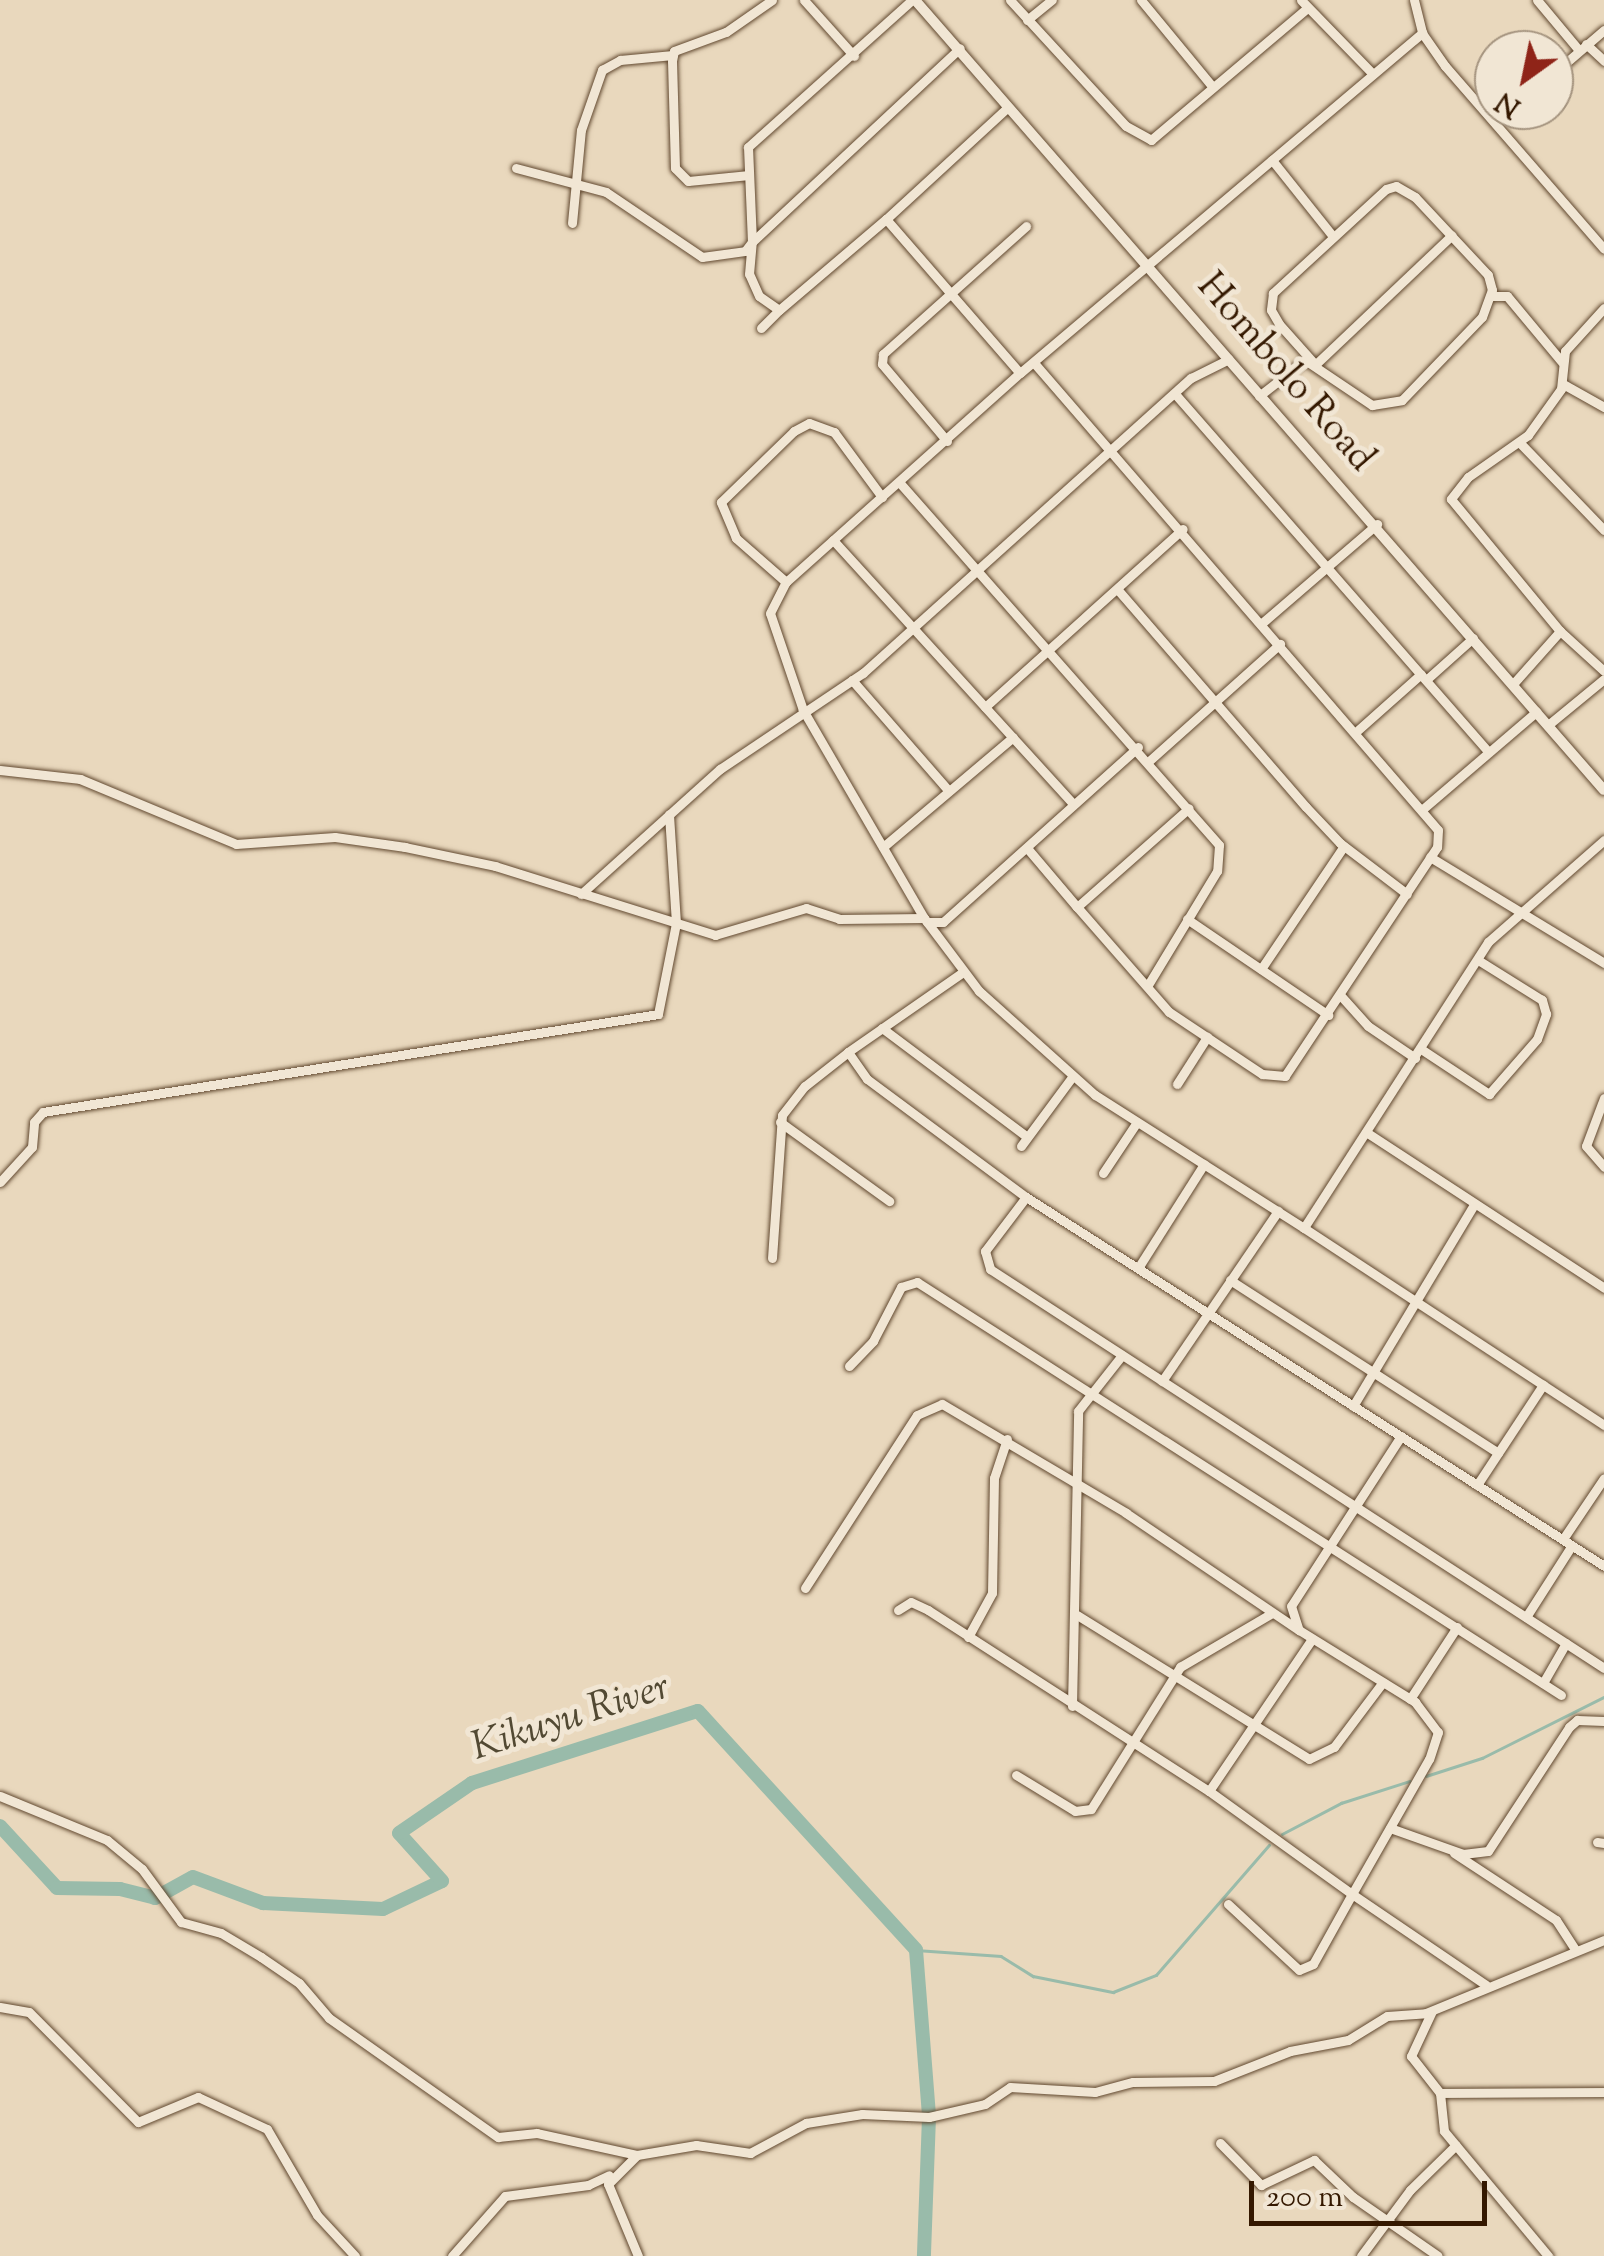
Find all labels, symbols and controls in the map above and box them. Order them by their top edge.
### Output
north arrow [1474,30,1574,130]
text: N [1488,81,1529,126]
street label: Hombolo Road [1186,266,1382,482]
water label: Kikuyu River [466,1664,676,1774]
scale bar [1254,2161,1492,2223]
text: 200 m [1266,2177,1343,2220]

